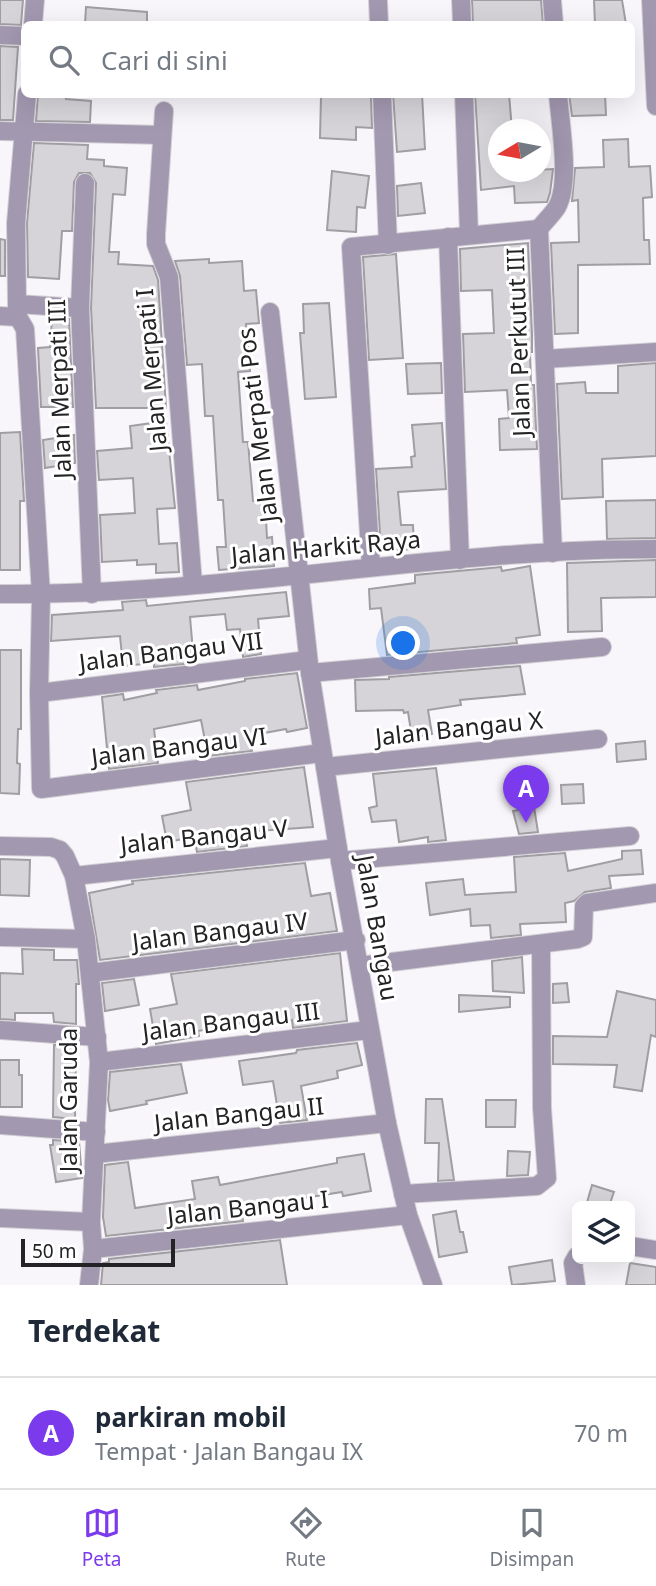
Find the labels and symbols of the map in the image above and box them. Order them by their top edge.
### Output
north arrow [488,119,551,182]
street label: Jalan Perkutut III [498,247,537,439]
street label: Jalan Merpati I [127,287,174,455]
street label: Jalan Merpati III [39,299,78,481]
street label: Jalan Merpati Pos [228,326,285,526]
street label: Jalan Harkit Raya [228,522,422,571]
street label: Jalan Bangau VII [75,623,264,678]
your location [386,626,420,660]
street label: Jalan Bangau X [372,702,544,753]
street label: Jalan Bangau VI [87,718,268,773]
pin: A [503,765,549,823]
street label: Jalan Bangau V [116,810,290,861]
street label: Jalan Bangau [349,850,408,1003]
street label: Jalan Bangau IV [128,903,310,958]
street label: Jalan Bangau III [138,993,321,1048]
street label: Jalan Garuda [51,1028,84,1174]
street label: Jalan Bangau II [150,1088,325,1139]
street label: Jalan Bangau I [164,1182,330,1232]
scale bar [21,1236,175,1268]

